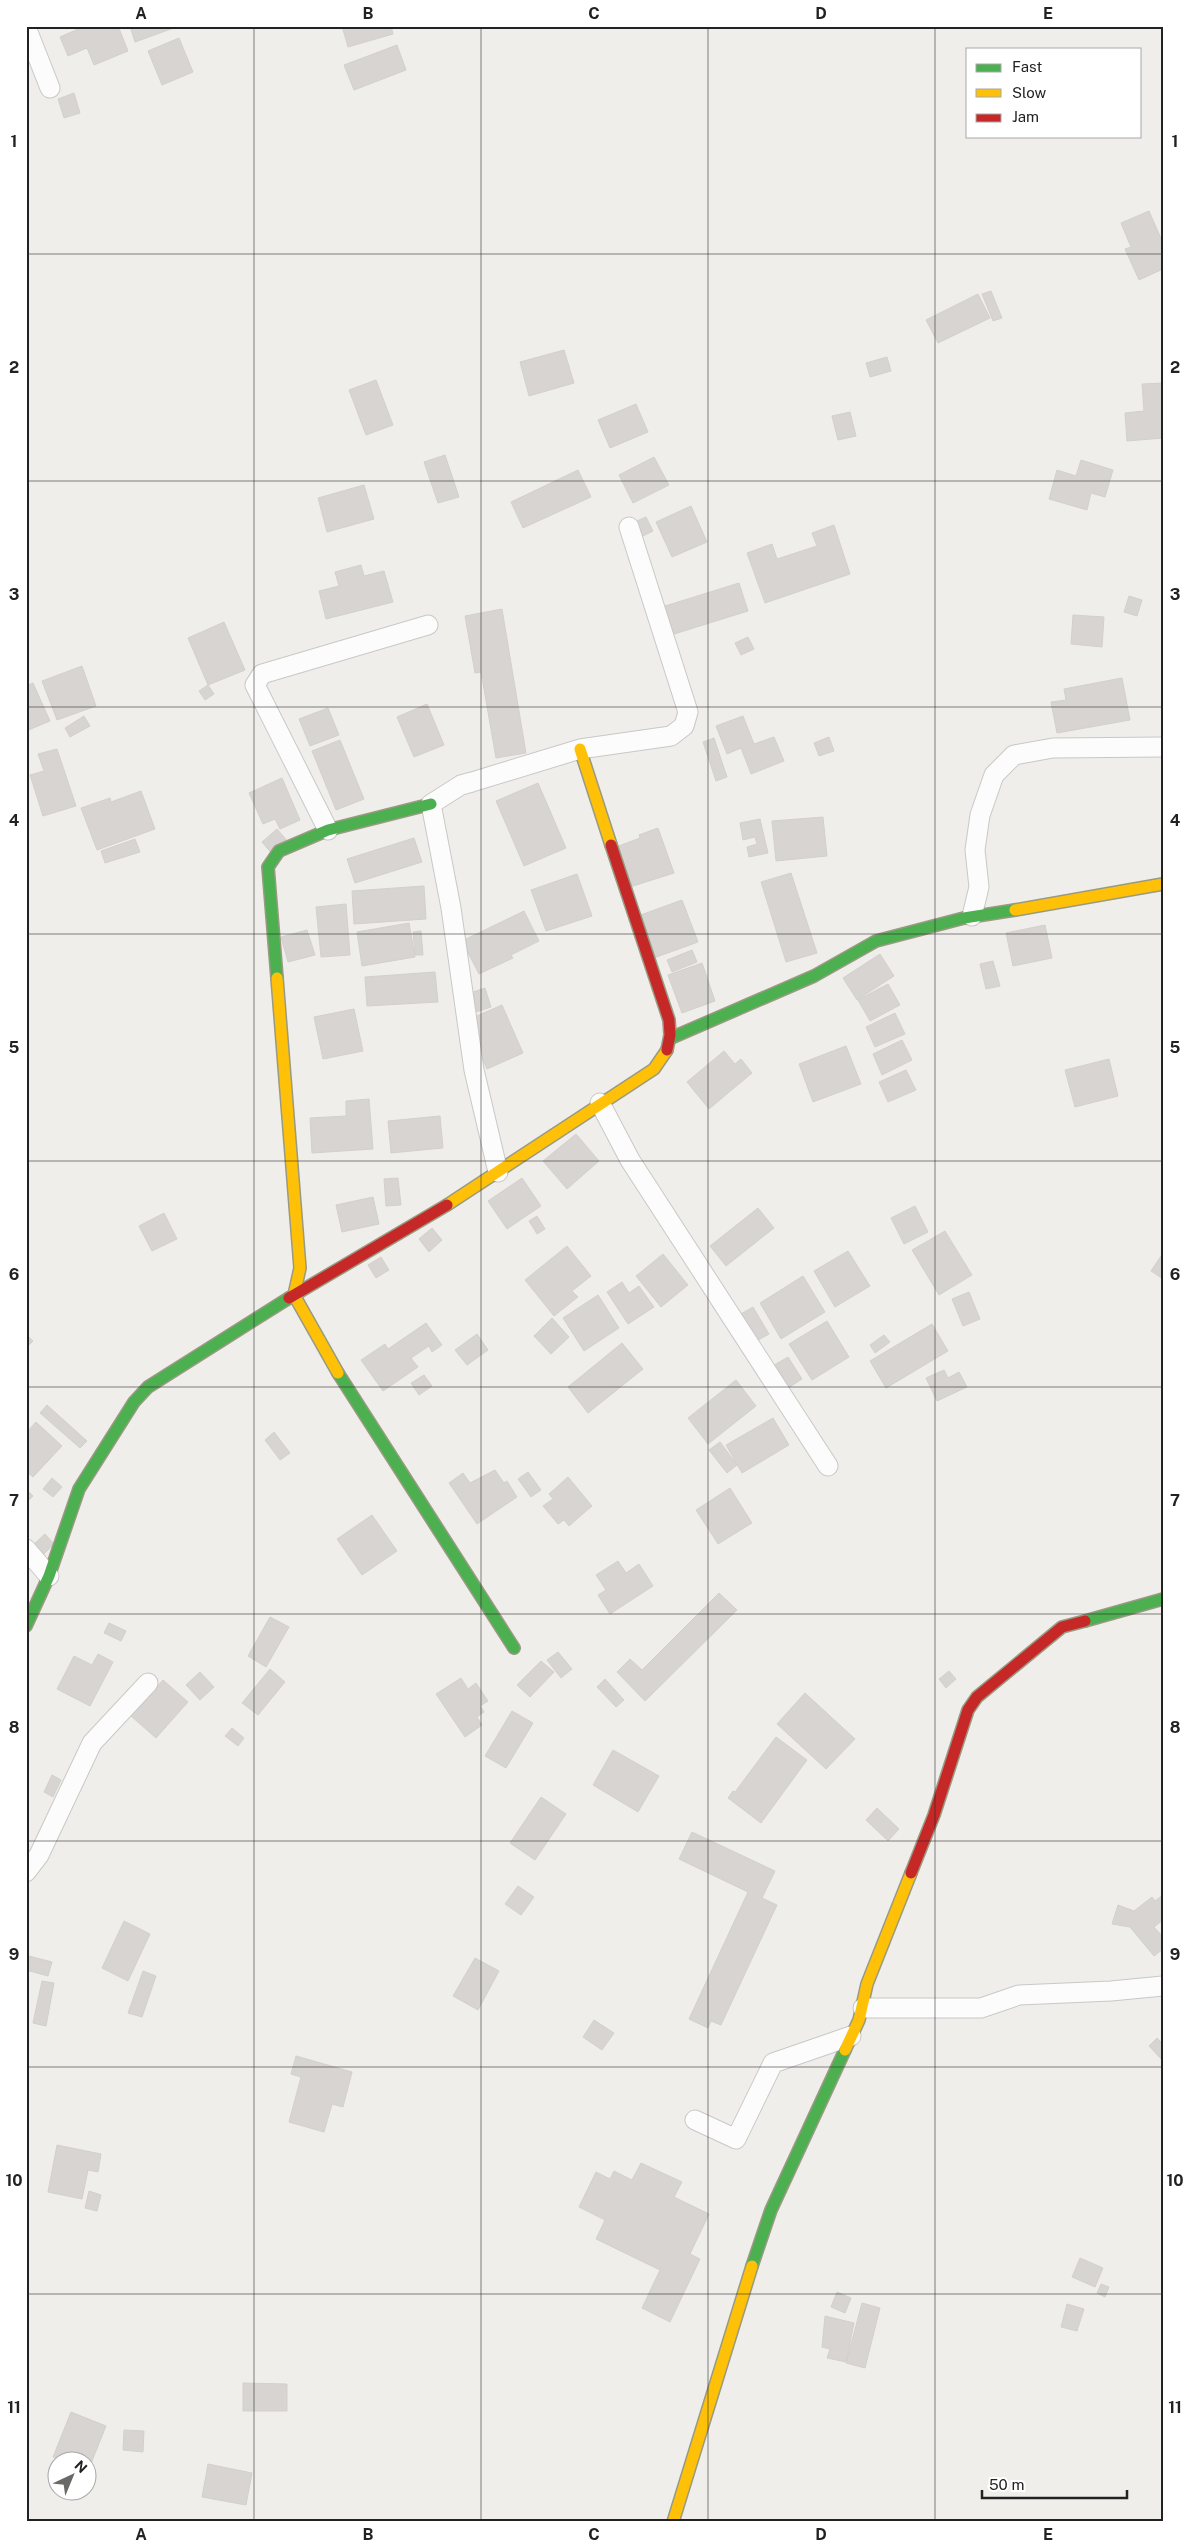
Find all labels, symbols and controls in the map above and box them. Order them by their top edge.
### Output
text: A [135,4,147,23]
text: B [363,4,374,23]
text: C [588,4,600,23]
text: D [815,4,827,23]
text: E [1043,4,1053,23]
legend [966,48,1142,138]
text: Fast [1012,58,1042,75]
text: Slow [1012,84,1047,101]
text: Jam [1012,108,1039,125]
text: 1 [11,132,17,151]
text: 1 [1172,132,1178,151]
text: 2 [9,358,19,377]
text: 2 [1170,358,1180,377]
text: 3 [9,585,19,604]
text: 3 [1170,585,1180,604]
text: 4 [9,811,20,830]
text: 4 [1170,811,1181,830]
text: 5 [9,1038,20,1057]
text: 5 [1170,1038,1181,1057]
text: 6 [9,1265,19,1284]
text: 6 [1170,1265,1180,1284]
text: 7 [9,1491,19,1510]
text: 7 [1170,1491,1180,1510]
text: 8 [9,1718,20,1737]
text: 8 [1170,1718,1181,1737]
text: 9 [9,1945,19,1964]
text: 9 [1170,1945,1180,1964]
text: 10 [5,2171,23,2190]
text: 10 [1166,2171,1184,2190]
text: 11 [7,2398,21,2417]
text: 11 [1168,2398,1182,2417]
north arrow [48,2450,98,2500]
text: N [72,2457,91,2476]
scale bar [982,2468,1126,2500]
text: 50 m [989,2476,1024,2493]
text: A [135,2525,147,2544]
text: B [363,2525,374,2544]
text: C [588,2525,600,2544]
text: D [815,2525,827,2544]
text: E [1043,2525,1053,2544]

